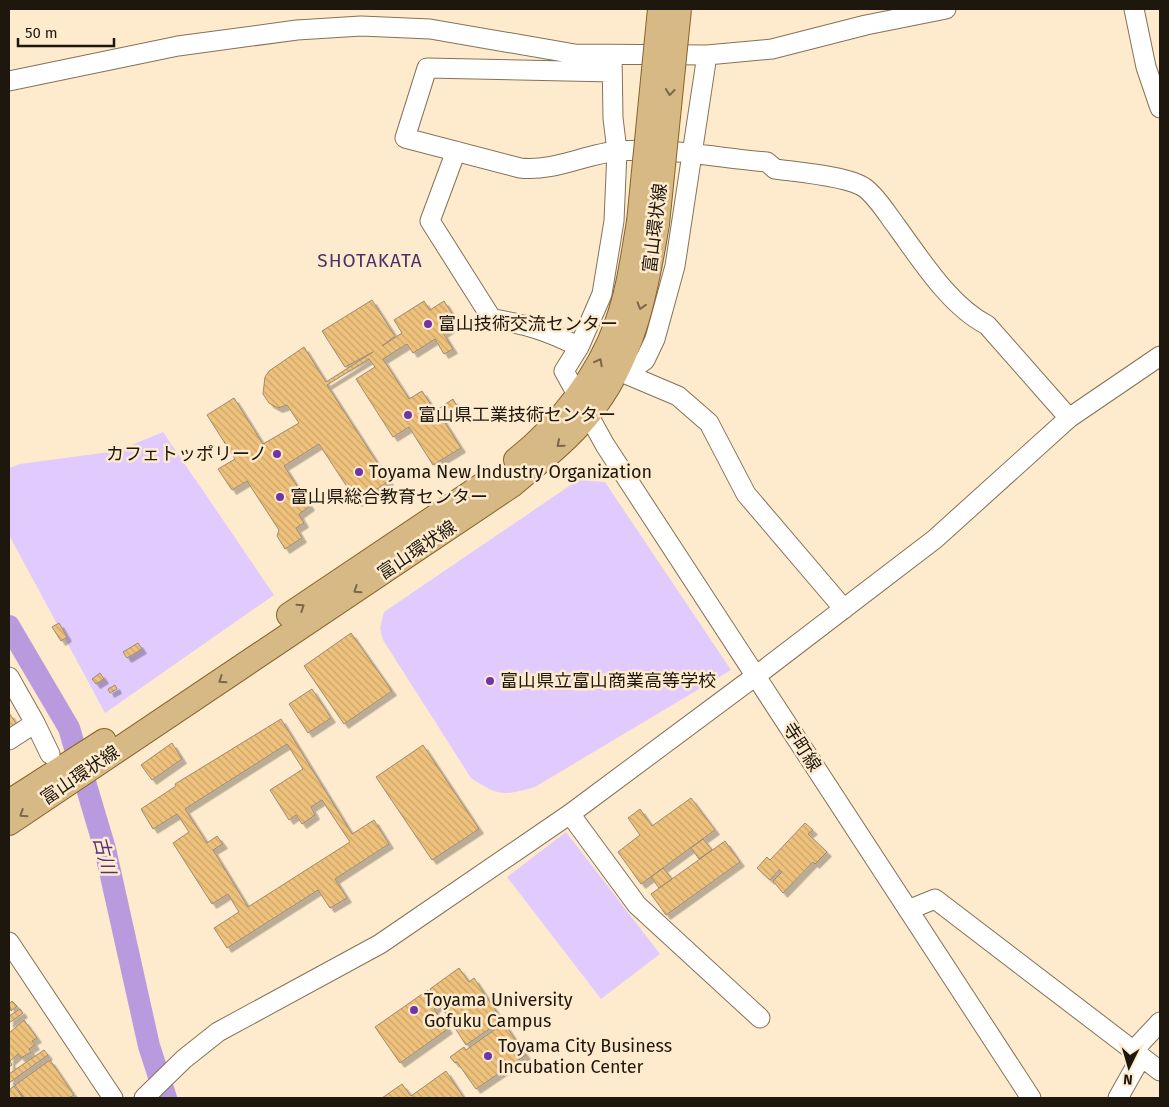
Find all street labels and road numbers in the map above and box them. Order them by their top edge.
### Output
street label: 富山環状線 [639,182,671,274]
street label: 富山環状線 [374,516,460,584]
street label: 寺町線 [778,718,826,776]
street label: 富山環状線 [37,741,123,809]

